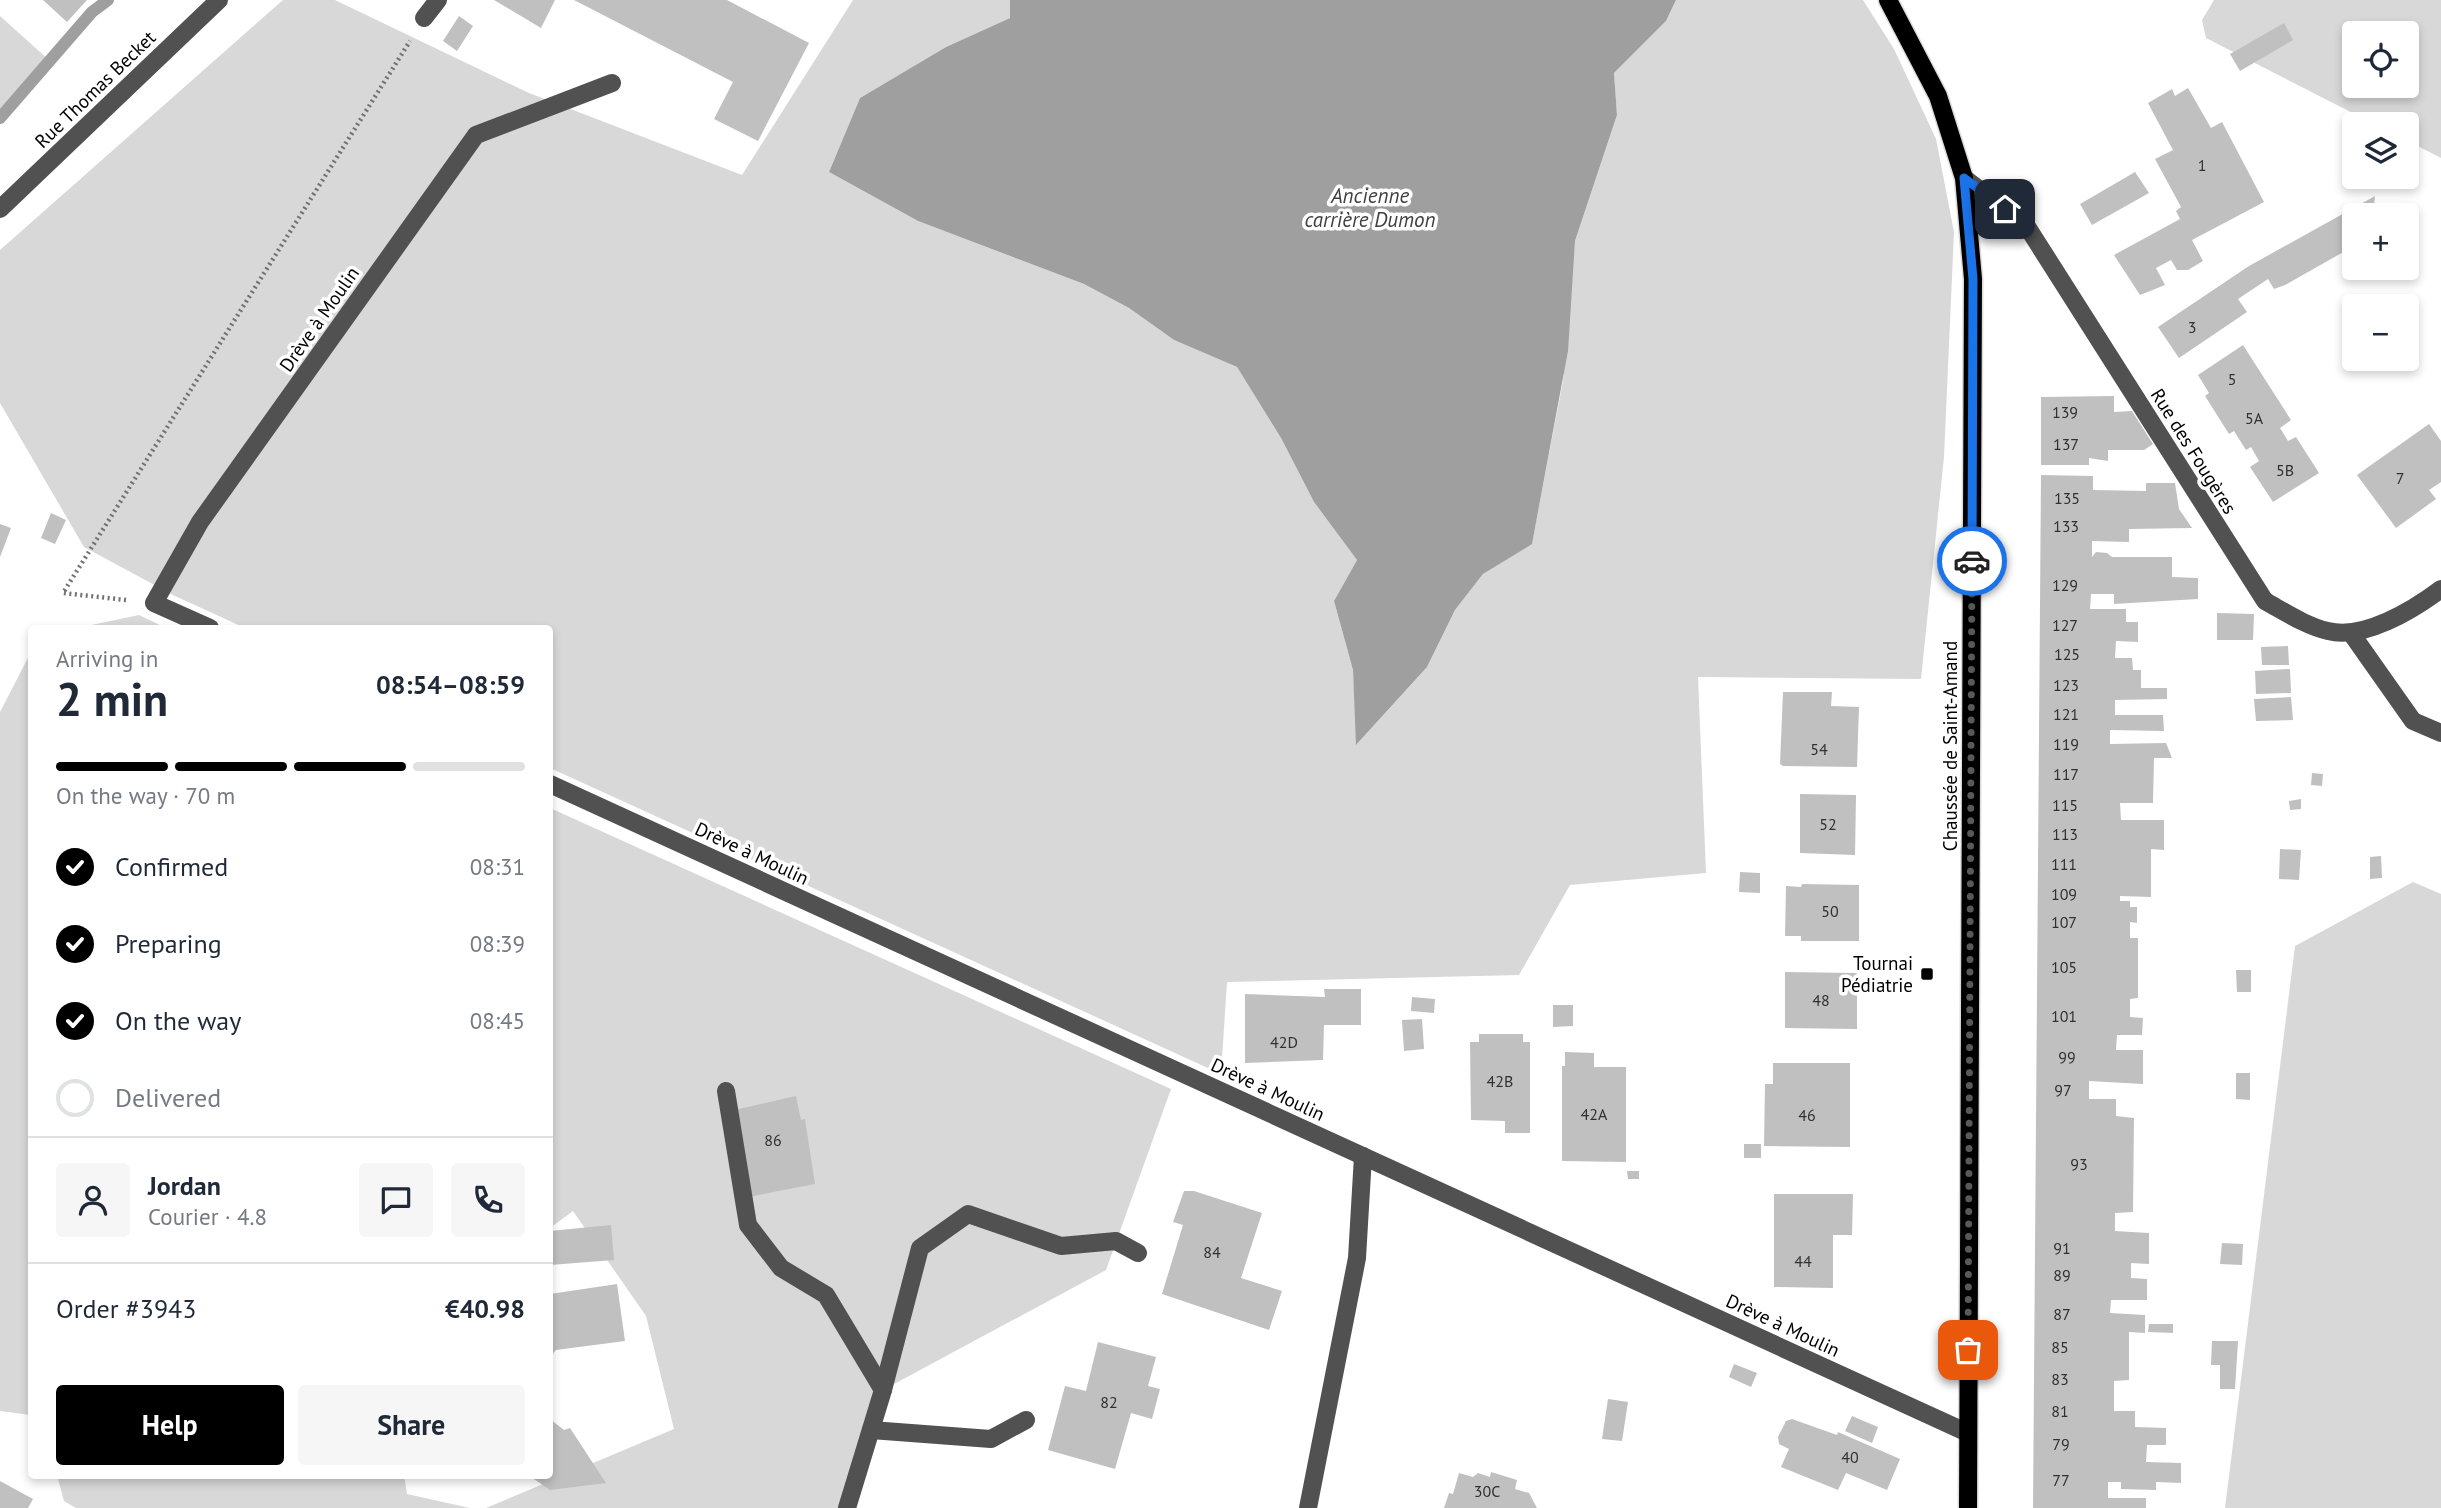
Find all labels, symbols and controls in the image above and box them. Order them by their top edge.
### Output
map controls [2342,21,2419,371]
button: locate [2342,21,2419,98]
street label: Rue Thomas Becket [30,25,161,153]
button: layers [2342,112,2419,189]
house number: 1 [2198,155,2206,175]
pin [1975,179,2035,239]
water label: Ancienne carrière Dumon [1305,182,1435,233]
icon: home [1986,190,2024,228]
button: + [2342,203,2419,280]
street label: Drève à Moulin [274,262,364,376]
button: − [2342,294,2419,371]
house number: 3 [2188,317,2196,337]
house number: 5 [2228,369,2236,389]
street label: Rue des Fougères [2146,384,2242,518]
house number: 139 [2052,402,2078,422]
house number: 5A [2245,408,2264,428]
house number: 137 [2053,434,2079,454]
house number: 5B [2276,460,2294,480]
house number: 7 [2396,468,2404,488]
house number: 135 [2054,488,2080,508]
house number: 133 [2053,516,2079,536]
courier [1937,526,2007,596]
icon: car [1953,542,1991,580]
house number: 129 [2052,575,2078,595]
house number: 127 [2052,615,2078,635]
street label: Chaussée de Saint-Amand [1938,641,1962,851]
text: Arriving in [56,644,158,673]
house number: 125 [2054,644,2080,664]
text: 08:54–08:59 [376,668,525,701]
text: 2 min [56,669,168,729]
house number: 123 [2053,675,2079,695]
house number: 121 [2053,704,2079,724]
house number: 119 [2053,734,2079,754]
house number: 54 [1810,739,1828,759]
house number: 117 [2053,764,2079,784]
text: On the way · 70 m [56,781,235,810]
house number: 115 [2052,795,2078,815]
house number: 52 [1819,814,1837,834]
street label: Drève à Moulin [691,816,813,890]
house number: 113 [2052,824,2078,844]
icon: check [56,848,94,886]
text: Confirmed [115,850,228,883]
text: 08:31 [470,852,525,881]
house number: 111 [2051,854,2077,874]
house number: 109 [2051,884,2077,904]
house number: 50 [1821,901,1839,921]
house number: 107 [2051,912,2077,932]
icon: check [56,925,94,963]
text: Preparing [115,927,222,960]
text: 08:39 [470,929,525,958]
place label: Tournai Pédiatrie [1841,951,1913,997]
house number: 105 [2051,957,2077,977]
marker: Tournai Pédiatrie [1919,966,1935,982]
house number: 48 [1812,990,1830,1010]
icon: check [56,1002,94,1040]
text: On the way [115,1004,241,1037]
text: 08:45 [470,1006,525,1035]
house number: 101 [2051,1006,2077,1026]
house number: 42D [1270,1032,1298,1052]
house number: 99 [2058,1047,2076,1067]
street label: Drève à Moulin [1207,1052,1329,1126]
house number: 42B [1487,1071,1513,1091]
house number: 97 [2054,1080,2072,1100]
text: Delivered [115,1081,221,1114]
house number: 42A [1581,1104,1608,1124]
house number: 46 [1798,1105,1816,1125]
house number: 86 [764,1130,782,1150]
house number: 93 [2070,1154,2088,1174]
button: person [56,1163,130,1237]
button: chat [359,1163,433,1237]
button: phone [451,1163,525,1237]
text: Jordan [148,1169,221,1202]
text: Courier · 4.8 [148,1202,267,1231]
house number: 91 [2053,1238,2071,1258]
house number: 84 [1203,1242,1221,1262]
house number: 44 [1794,1251,1812,1271]
house number: 89 [2053,1265,2071,1285]
street label: Drève à Moulin [1722,1288,1844,1362]
text: Order #3943 [56,1292,196,1325]
text: €40.98 [445,1292,525,1325]
house number: 87 [2053,1304,2071,1324]
pin [1938,1320,1998,1380]
icon: bag [1949,1331,1987,1369]
house number: 85 [2051,1337,2069,1357]
house number: 83 [2051,1369,2069,1389]
button: Help [56,1385,284,1465]
button: Share [298,1385,525,1465]
house number: 82 [1100,1392,1118,1412]
house number: 81 [2051,1401,2069,1421]
house number: 79 [2052,1434,2070,1454]
house number: 40 [1841,1447,1859,1467]
house number: 77 [2052,1470,2070,1490]
house number: 30C [1474,1481,1500,1501]

